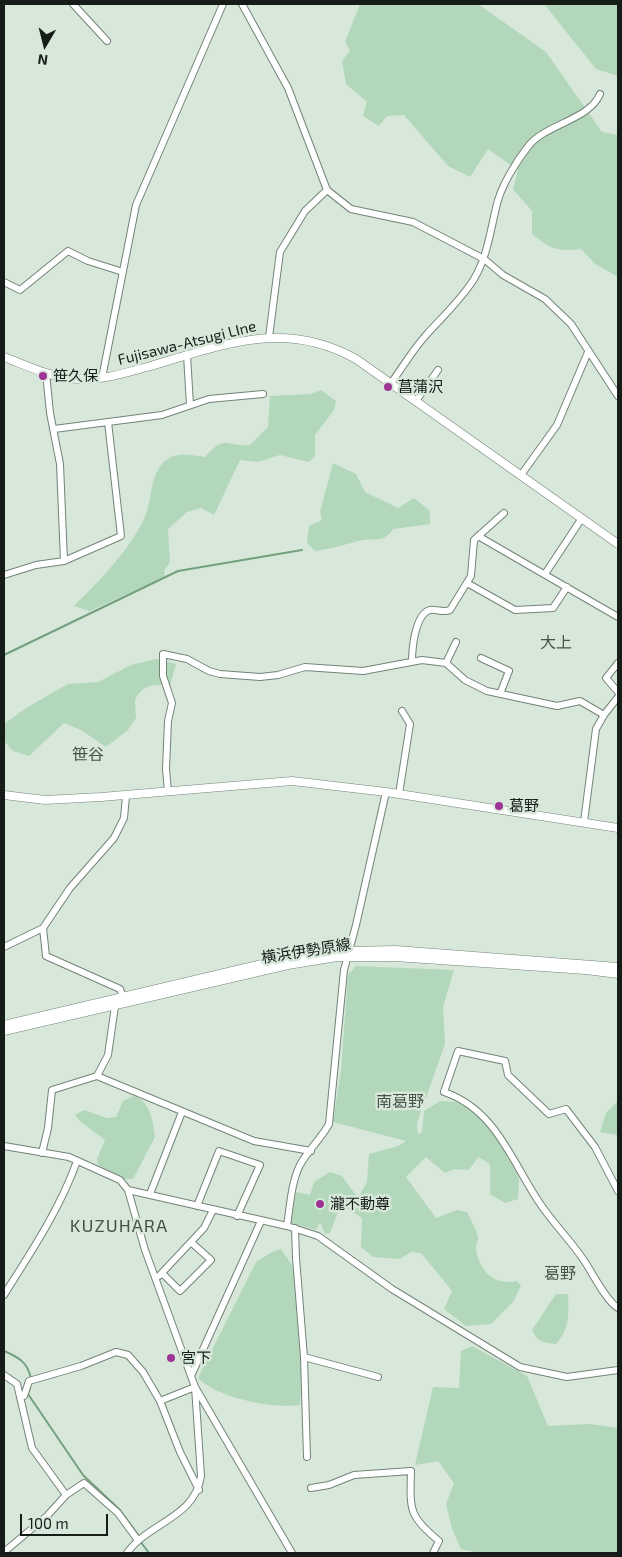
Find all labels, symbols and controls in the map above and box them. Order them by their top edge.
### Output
north arrow [20,20,70,70]
text: N [37,51,49,69]
street label: Fujisawa-Atsugi LIne [116,317,258,369]
place label: 笹久保 [53,367,98,385]
marker: 笹久保 [37,370,49,382]
place label: 菖蒲沢 [398,378,443,396]
marker: 菖蒲沢 [382,381,394,393]
district label: 大上 [540,633,572,653]
district label: 笹谷 [72,745,104,765]
place label: 葛野 [509,797,539,815]
marker: 葛野 [493,800,505,812]
street label: 横浜伊勢原線 [260,935,352,967]
district label: 南葛野 [376,1092,424,1112]
place label: 瀧不動尊 [330,1195,390,1213]
marker: 瀧不動尊 [314,1198,326,1210]
district label: KUZUHARA [69,1215,169,1237]
district label: 葛野 [544,1264,576,1284]
place label: 宮下 [181,1349,211,1367]
marker: 宮下 [165,1352,177,1364]
scale bar [22,1504,110,1536]
text: 100 m [28,1514,69,1532]

